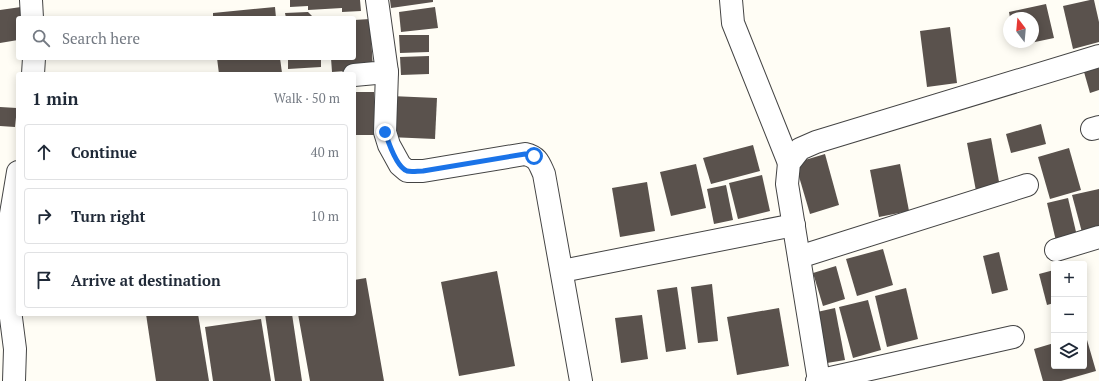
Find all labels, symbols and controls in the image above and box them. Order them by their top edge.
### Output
north arrow [1003,12,1039,48]
search box [16,16,356,60]
icon: search [30,27,52,49]
text: Search here [62,28,140,48]
text: 1 min [32,87,79,110]
text: Walk · 50 m [274,89,340,107]
route end [376,123,394,141]
icon: ahead [33,141,55,163]
text: Continue [71,142,137,162]
text: 40 m [311,143,339,161]
route start [525,147,543,165]
icon: right [33,205,55,227]
text: Turn right [71,206,146,226]
text: 10 m [311,207,339,225]
map controls [1051,261,1087,369]
button: + [1051,261,1087,297]
icon: arrive [33,269,55,291]
text: Arrive at destination [71,270,221,290]
button: − [1051,297,1087,333]
button: layers [1051,333,1087,369]

